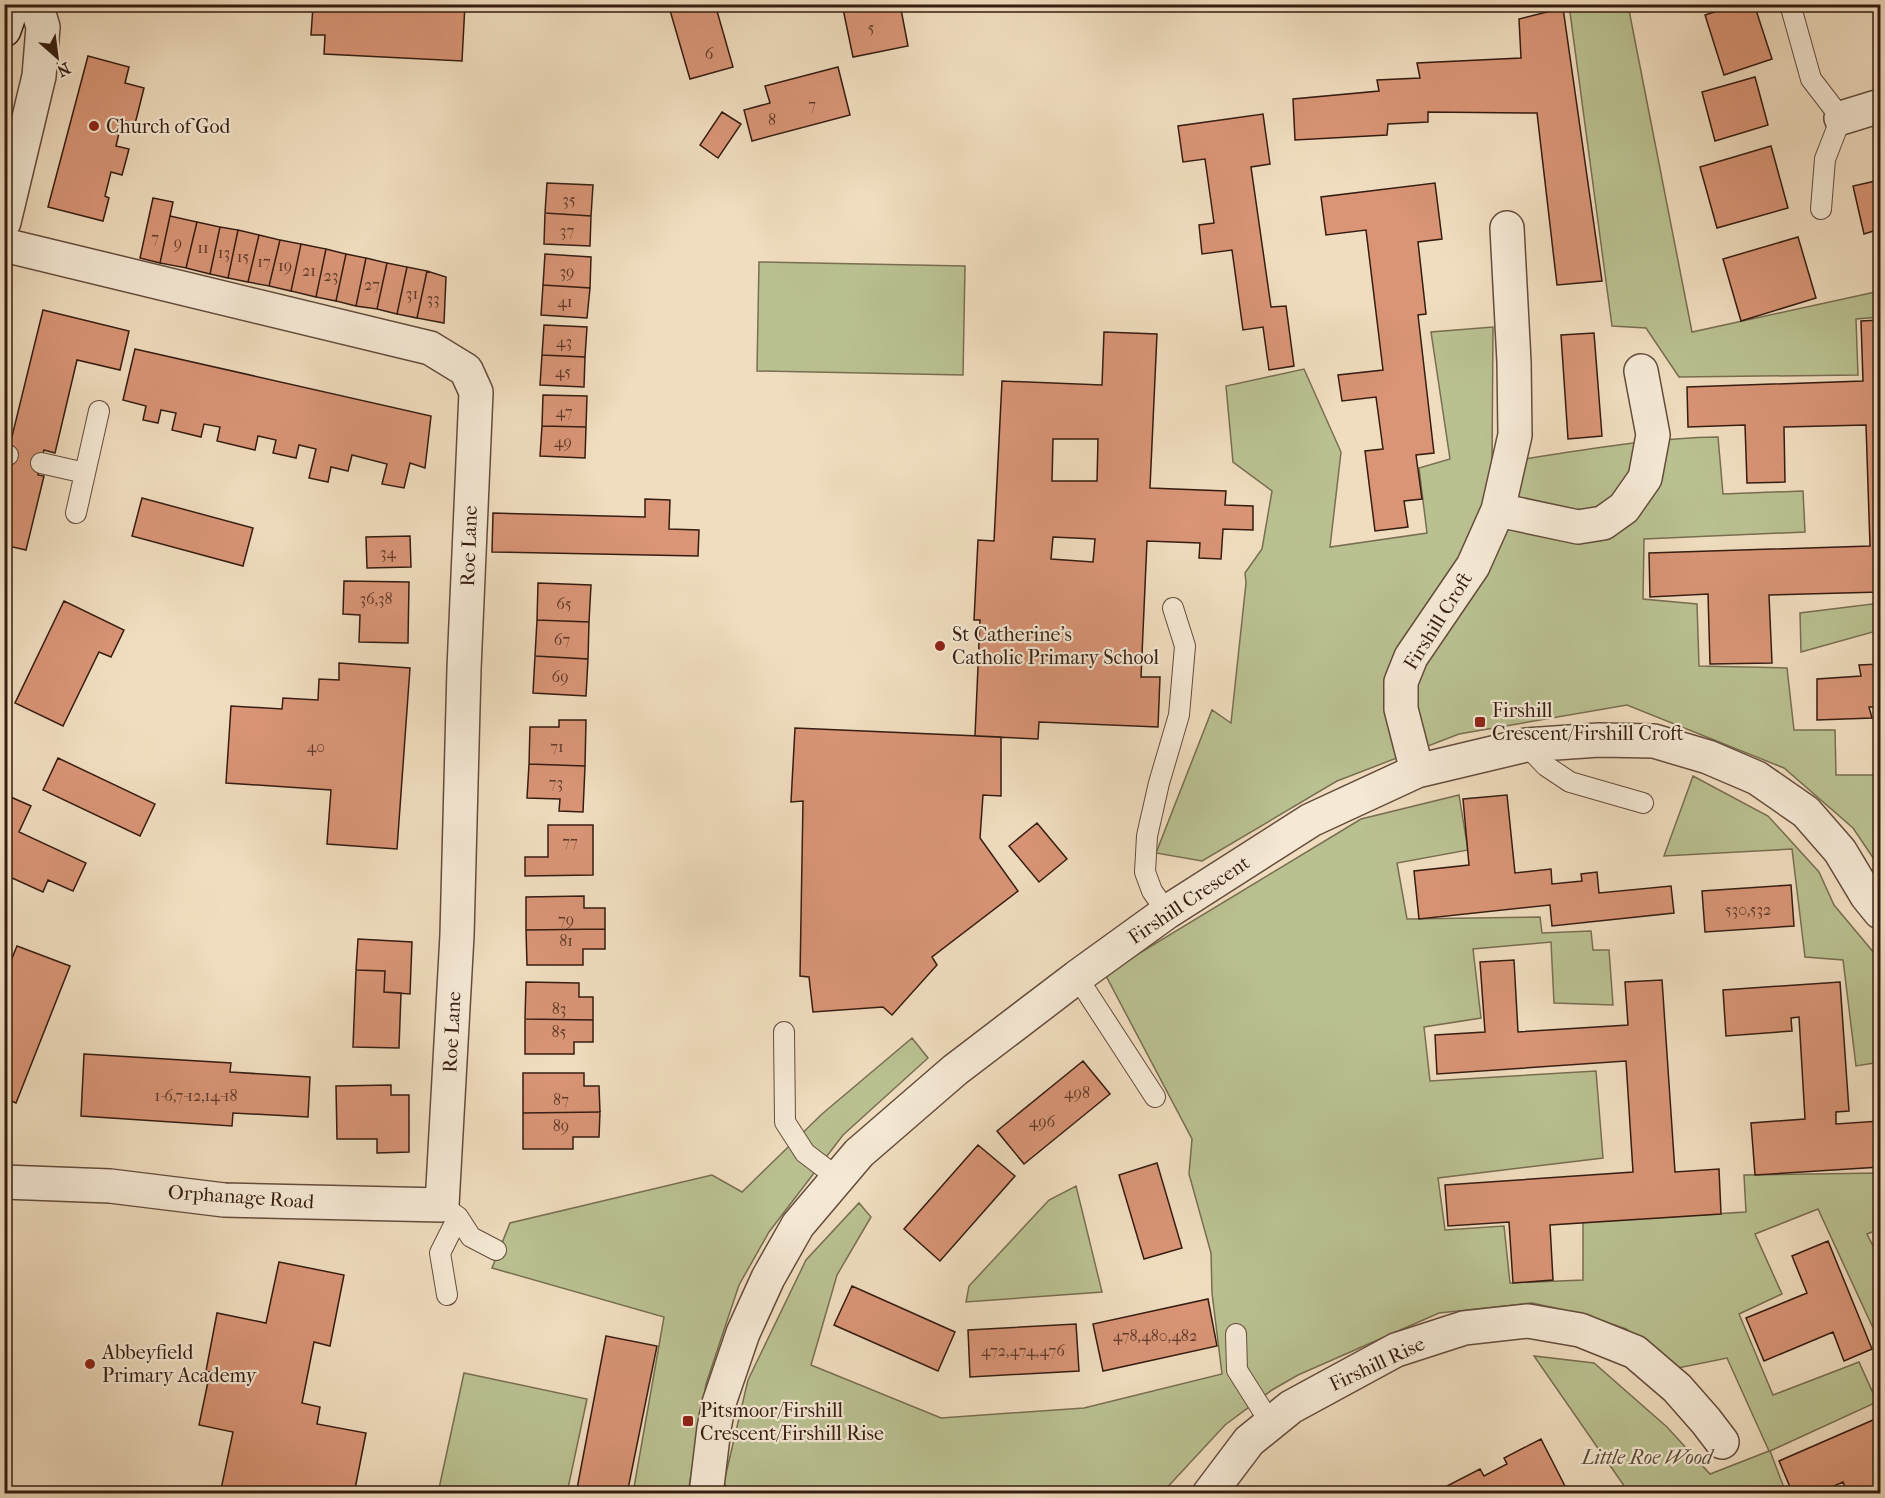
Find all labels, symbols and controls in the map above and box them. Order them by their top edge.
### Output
house number: 5 [868,18,875,37]
north arrow [27,27,87,87]
house number: 6 [705,44,714,63]
text: N [53,59,74,81]
house number: 7 [808,95,816,114]
house number: 8 [768,110,776,129]
place label: Church of God [106,115,232,138]
marker: Church of God [87,119,101,133]
house number: 35 [562,190,576,209]
house number: 37 [560,221,574,240]
house number: 7 [151,228,159,247]
house number: 9 [174,233,182,252]
house number: 11 [197,238,209,257]
house number: 13 [218,243,230,262]
house number: 15 [237,247,249,266]
house number: 17 [257,252,271,271]
house number: 19 [278,256,292,275]
house number: 21 [302,261,316,280]
house number: 39 [560,262,574,281]
house number: 23 [324,266,338,285]
house number: 27 [364,275,380,294]
house number: 31 [406,284,418,303]
house number: 33 [426,289,440,308]
house number: 41 [557,292,573,311]
house number: 43 [556,332,572,351]
house number: 45 [555,362,571,381]
house number: 47 [556,402,573,421]
house number: 49 [554,432,572,451]
street label: Roe Lane [456,505,482,587]
house number: 34 [380,543,397,562]
street label: Firshill Croft [1399,568,1477,674]
house number: 36,38 [359,589,393,608]
house number: 65 [556,594,572,613]
place label: St Catherine's Catholic Primary School [952,623,1160,669]
house number: 67 [554,630,570,649]
marker: St Catherine's Catholic Primary School [933,639,947,653]
house number: 69 [551,667,569,686]
place label: Firshill Crescent/Firshill Croft [1492,699,1684,745]
marker: Firshill Crescent/Firshill Croft [1473,715,1487,729]
house number: 40 [307,737,325,756]
house number: 71 [550,737,564,756]
house number: 73 [549,773,563,792]
house number: 77 [562,832,578,851]
street label: Firshill Crescent [1124,851,1254,949]
house number: 530,532 [1725,900,1771,919]
house number: 79 [558,910,574,929]
house number: 81 [559,931,573,950]
street label: Roe Lane [438,991,466,1073]
house number: 83 [552,999,566,1018]
house number: 85 [552,1022,567,1041]
house number: 498 [1064,1083,1090,1102]
house number: 1-6,7-12,14-18 [154,1086,238,1105]
house number: 87 [553,1090,569,1109]
house number: 496 [1029,1112,1056,1131]
house number: 89 [553,1116,569,1135]
street label: Orphanage Road [167,1180,316,1214]
house number: 478,480,482 [1113,1326,1197,1345]
street label: Firshill Rise [1326,1332,1428,1396]
place label: Abbeyfield Primary Academy [101,1341,258,1387]
house number: 472,474,476 [981,1341,1065,1360]
marker: Abbeyfield Primary Academy [83,1357,97,1371]
place label: Pitsmoor/Firshill Crescent/Firshill Rise [700,1399,884,1445]
marker: Pitsmoor/Firshill Crescent/Firshill Rise [681,1414,695,1428]
park label: Little Roe Wood [1580,1446,1715,1469]

